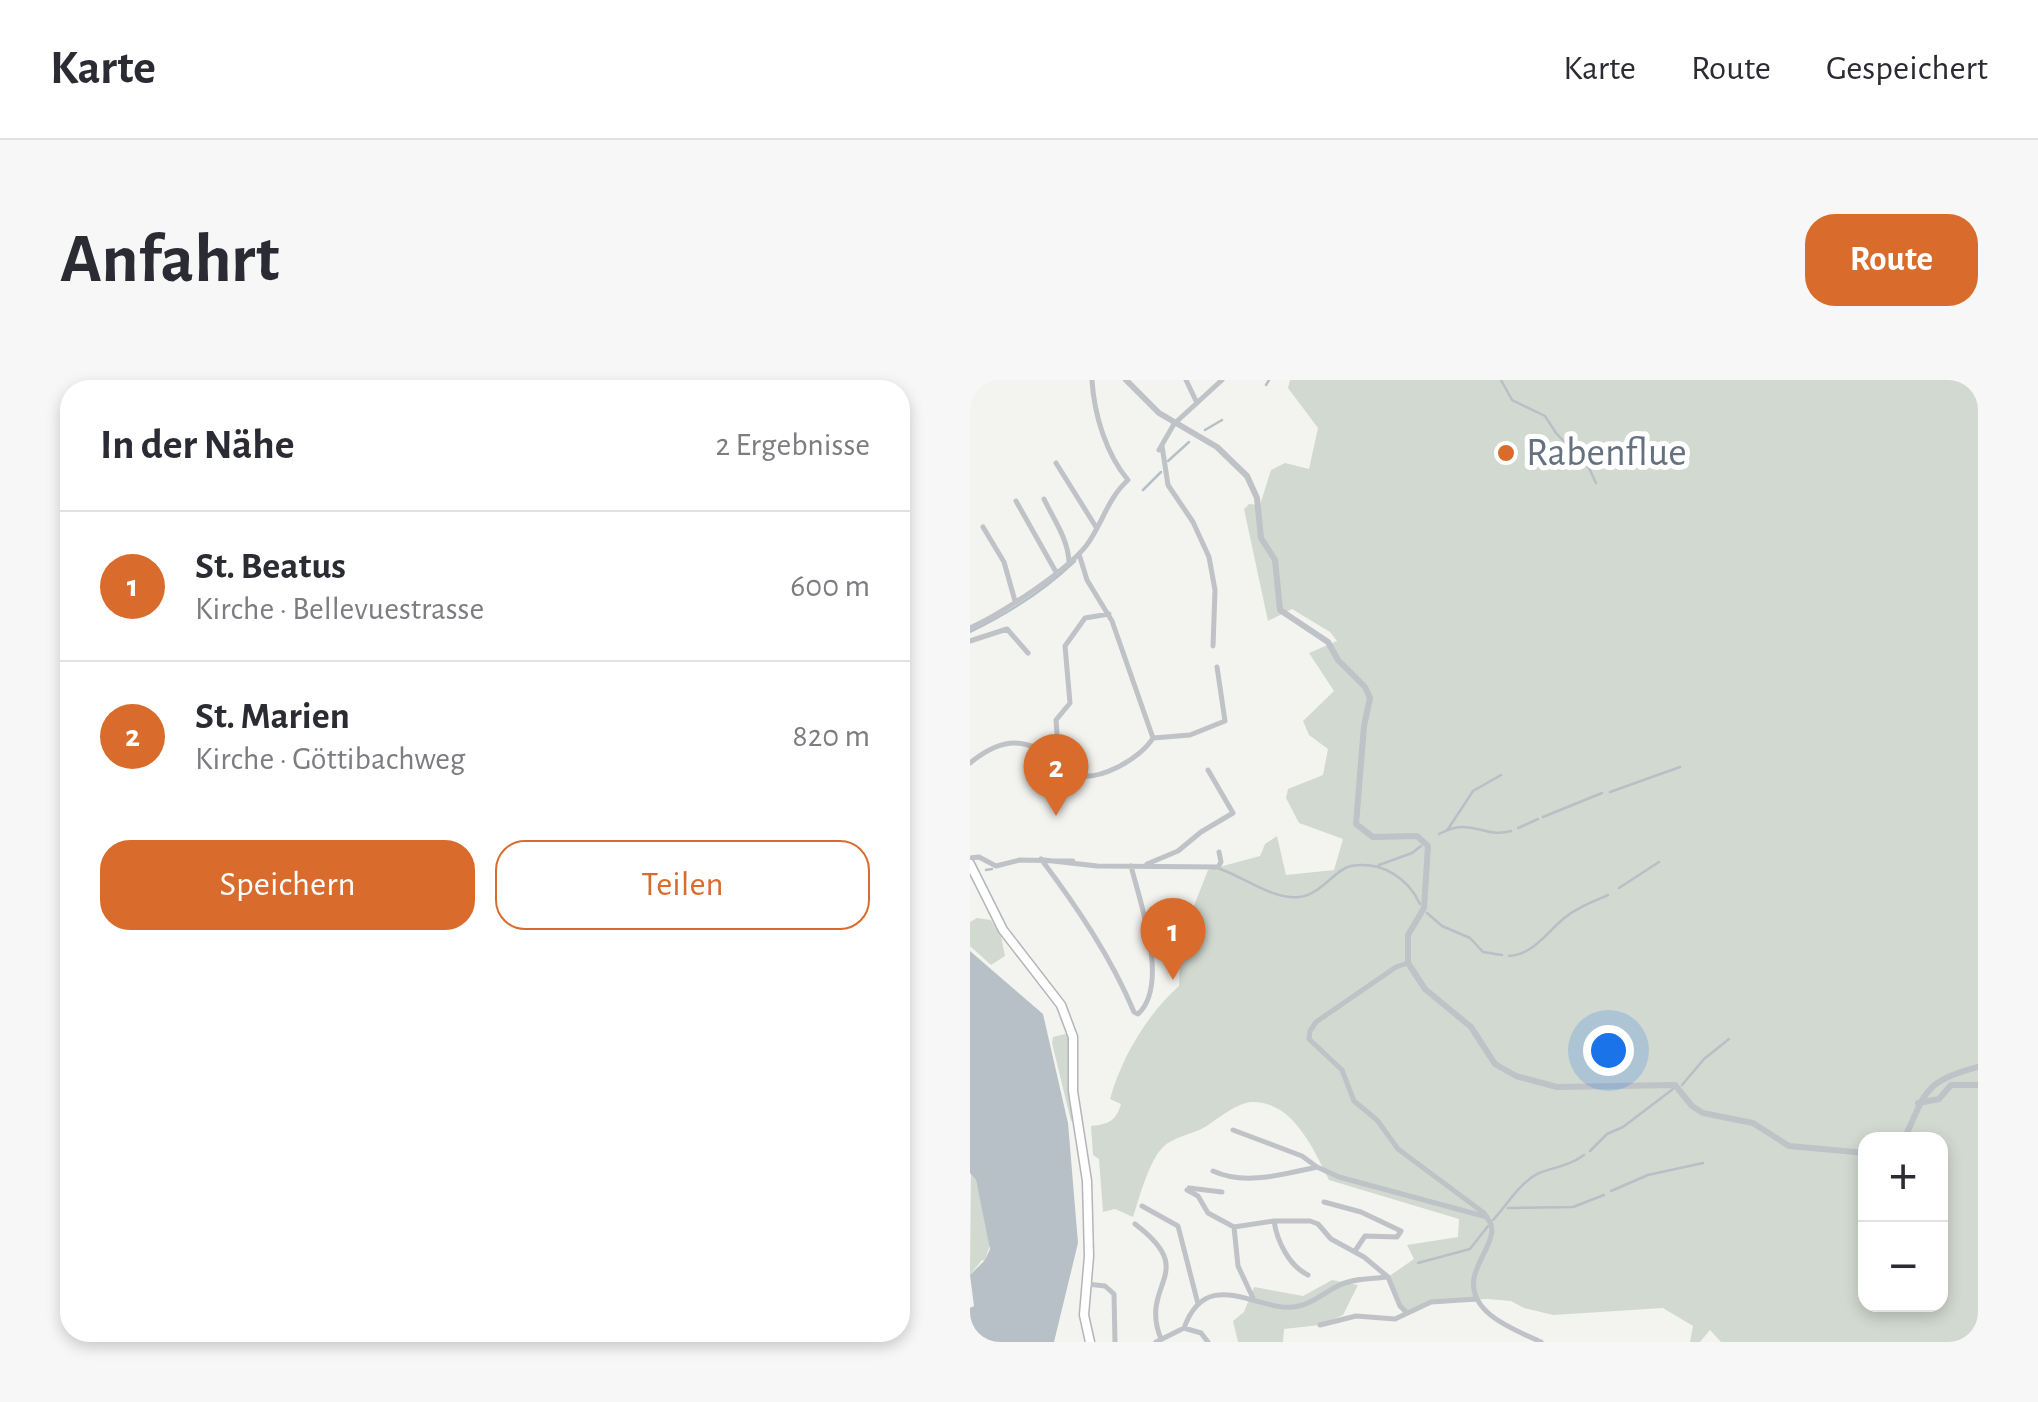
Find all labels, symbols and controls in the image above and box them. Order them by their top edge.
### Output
text: Karte [50,45,156,93]
text: Karte [1563,51,1636,86]
text: Route [1691,51,1771,86]
text: Gespeichert [1826,51,1988,86]
button: Route [1805,214,1978,306]
text: Anfahrt [60,225,279,295]
text: In der Nähe [100,424,295,466]
text: 2 Ergebnisse [716,429,870,461]
place label: Rabenflue [1526,433,1687,473]
marker: Rabenflue [1495,442,1517,464]
text: St. Beatus [195,548,346,586]
text: 1 [127,570,138,602]
text: 600 m [790,570,870,602]
text: Kirche · Bellevuestrasse [195,593,484,625]
text: St. Marien [195,698,350,736]
text: 2 [125,720,140,752]
text: 820 m [792,720,870,752]
pin: 2 [1024,734,1088,816]
text: Kirche · Göttibachweg [195,743,465,775]
button: Speichern [100,840,475,930]
button: Teilen [495,840,870,930]
pin: 1 [1140,898,1206,980]
your location [1583,1025,1634,1076]
map controls [1858,1132,1948,1312]
button: + [1858,1132,1948,1222]
button: − [1858,1222,1948,1312]

